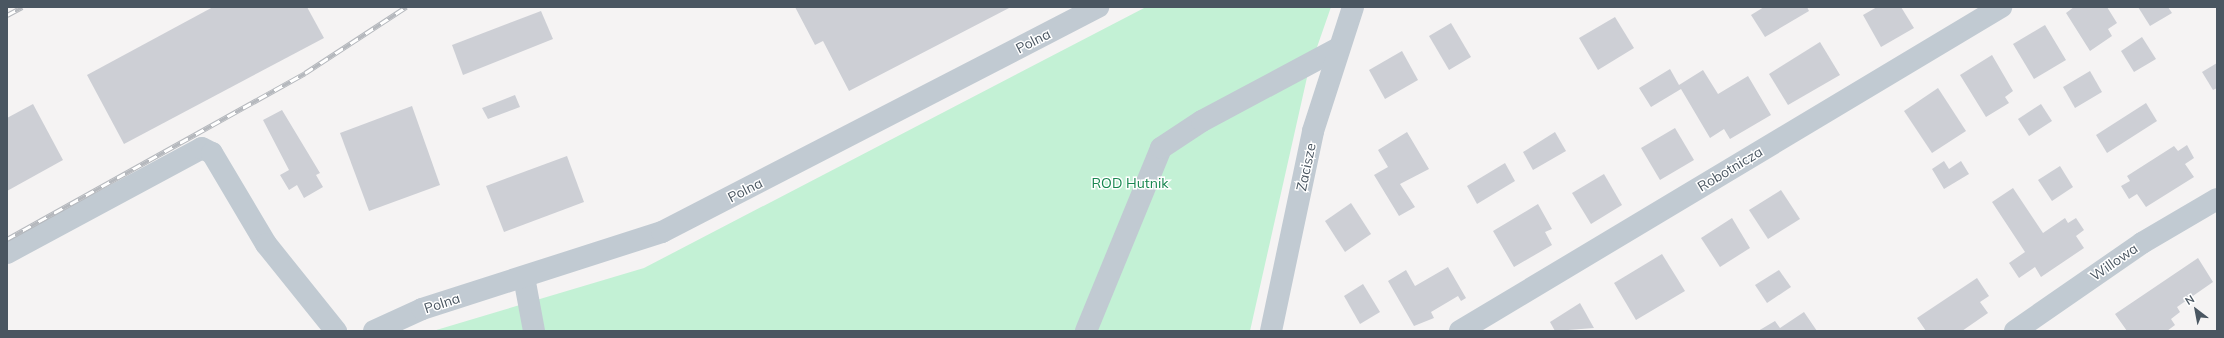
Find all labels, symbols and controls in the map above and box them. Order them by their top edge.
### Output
street label: Polna [1013,25,1053,57]
street label: Zacisze [1293,142,1319,192]
street label: Robotnicza [1694,143,1766,195]
street label: Polna [725,174,765,206]
park label: ROD Hutnik [1092,175,1168,191]
street label: Willowa [2087,240,2141,284]
street label: Polna [422,289,462,317]
north arrow [2176,290,2216,330]
text: N [2182,292,2197,308]

